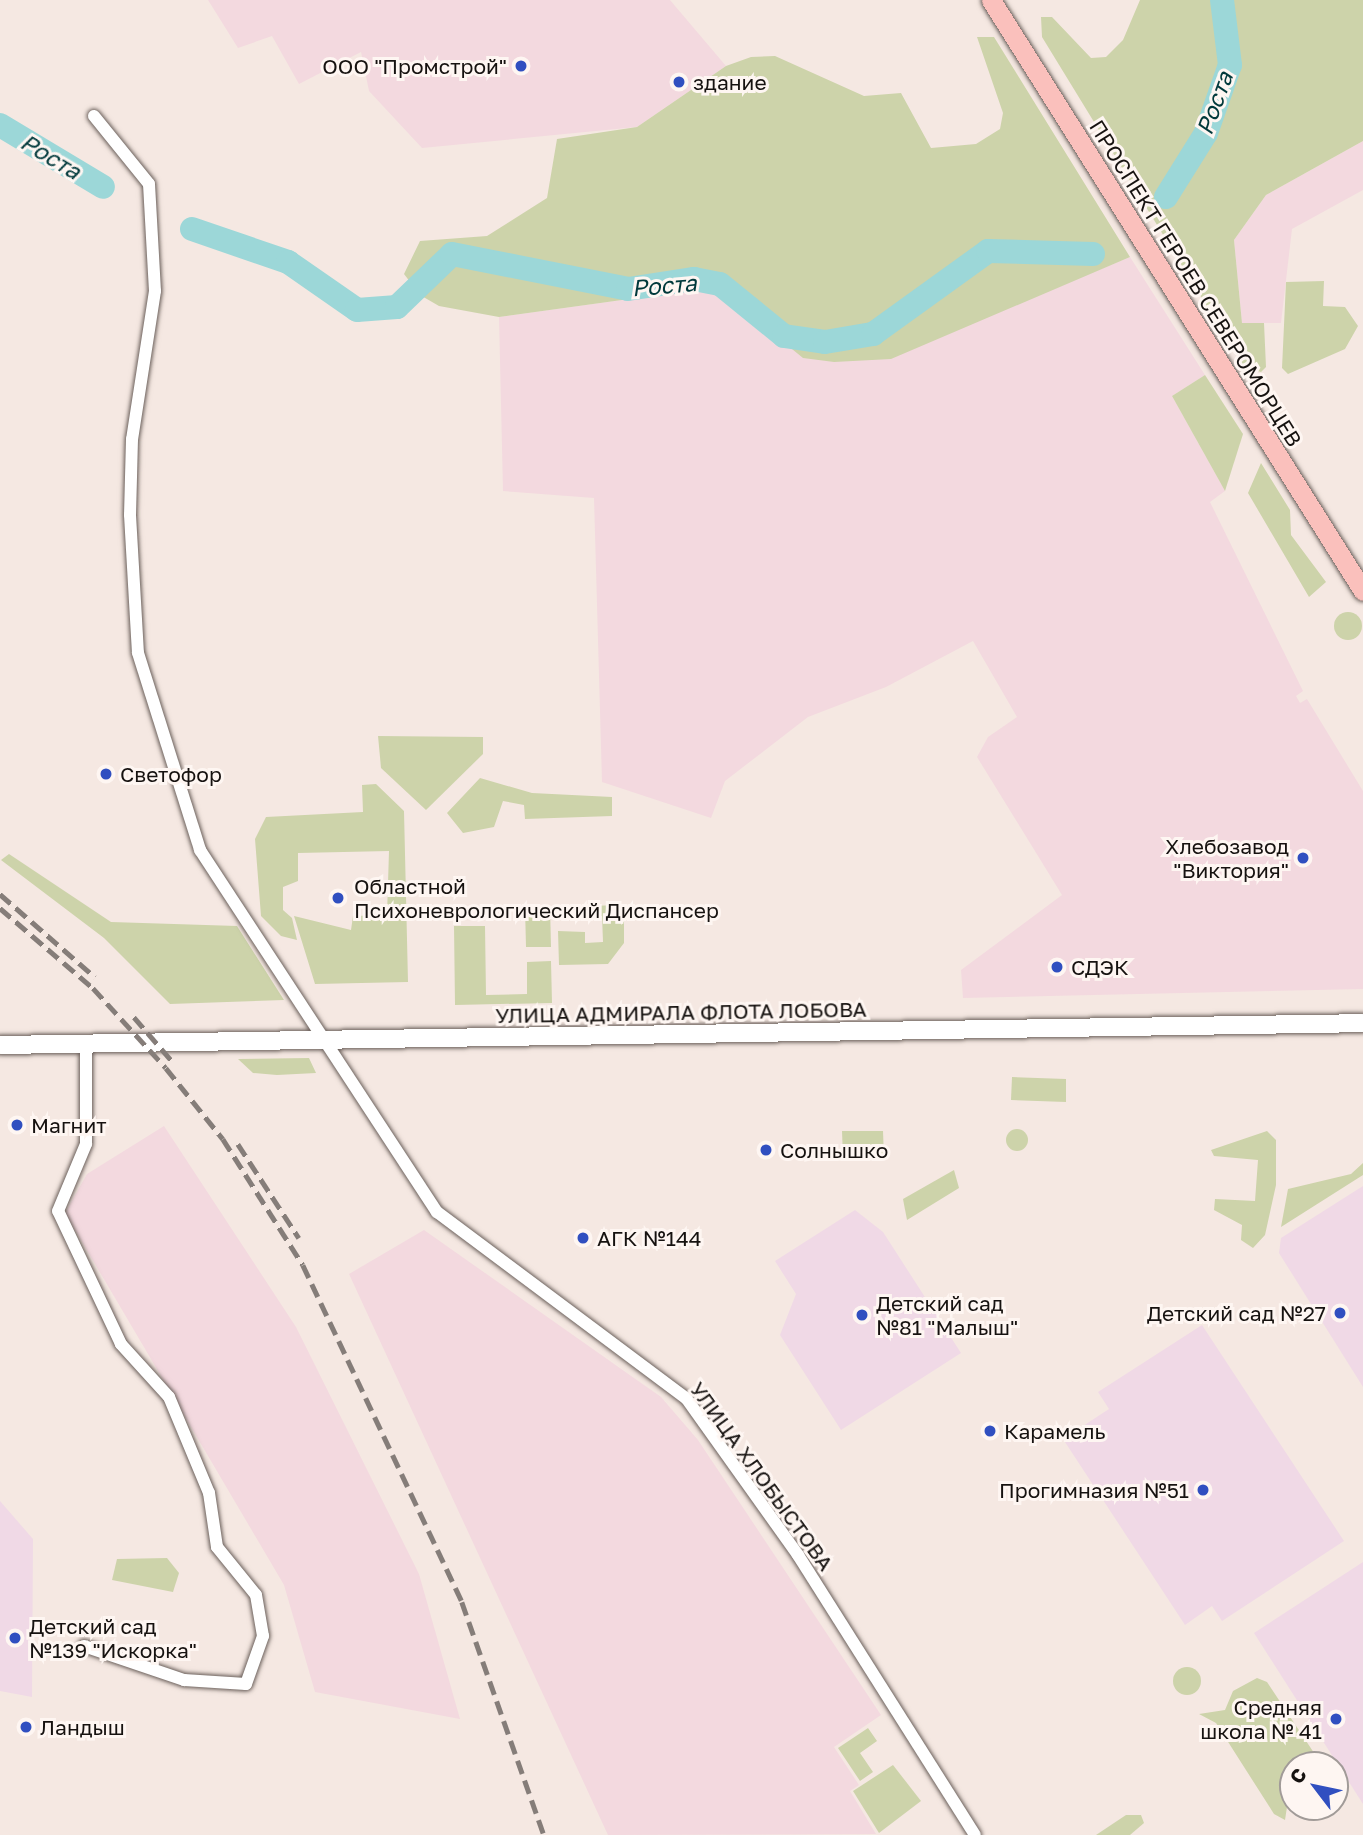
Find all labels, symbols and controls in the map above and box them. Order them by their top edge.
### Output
place label: ООО "Промстрой" [322,53,507,79]
marker: ООО "Промстрой" [513,58,529,74]
water label: Роста [1190,68,1238,138]
place label: здание [693,69,767,95]
marker: здание [671,74,687,90]
street label: ПРОСПЕКТ ГЕРОЕВ СЕВЕРОМОРЦЕВ [1085,115,1307,451]
water label: Роста [16,127,86,185]
water label: Роста [630,268,698,302]
place label: Светофор [120,761,222,787]
marker: Светофор [98,766,114,782]
place label: Хлебозавод "Виктория" [1165,833,1289,883]
marker: Хлебозавод "Виктория" [1295,850,1311,866]
place label: Областной Психоневрологический Диспансер [354,873,719,923]
marker: Областной Психоневрологический Диспансер [328,888,348,908]
place label: СДЭК [1071,954,1129,980]
marker: СДЭК [1049,959,1065,975]
street label: УЛИЦА АДМИРАЛА ФЛОТА ЛОБОВА [495,996,867,1028]
place label: Магнит [31,1112,106,1138]
marker: Магнит [9,1117,25,1133]
place label: Солнышко [780,1137,888,1163]
marker: Солнышко [758,1142,774,1158]
place label: АГК №144 [597,1225,702,1251]
marker: АГК №144 [575,1230,591,1246]
place label: Детский сад №81 "Малыш" [876,1290,1018,1340]
place label: Детский сад №27 [1147,1300,1326,1326]
marker: Детский сад №27 [1332,1305,1348,1321]
marker: Детский сад №81 "Малыш" [854,1307,870,1323]
street label: УЛИЦА ХЛОБЫСТОВА [685,1377,839,1575]
place label: Карамель [1004,1418,1106,1444]
marker: Карамель [982,1423,998,1439]
place label: Прогимназия №51 [999,1477,1189,1503]
marker: Прогимназия №51 [1195,1482,1211,1498]
place label: Детский сад №139 "Искорка" [29,1613,197,1663]
marker: Детский сад №139 "Искорка" [7,1630,23,1646]
place label: Средняя школа № 41 [1200,1694,1322,1744]
marker: Средняя школа № 41 [1328,1711,1344,1727]
place label: Ландыш [40,1714,125,1740]
marker: Ландыш [18,1719,34,1735]
north arrow [1279,1751,1349,1821]
text: С [1284,1764,1311,1787]

